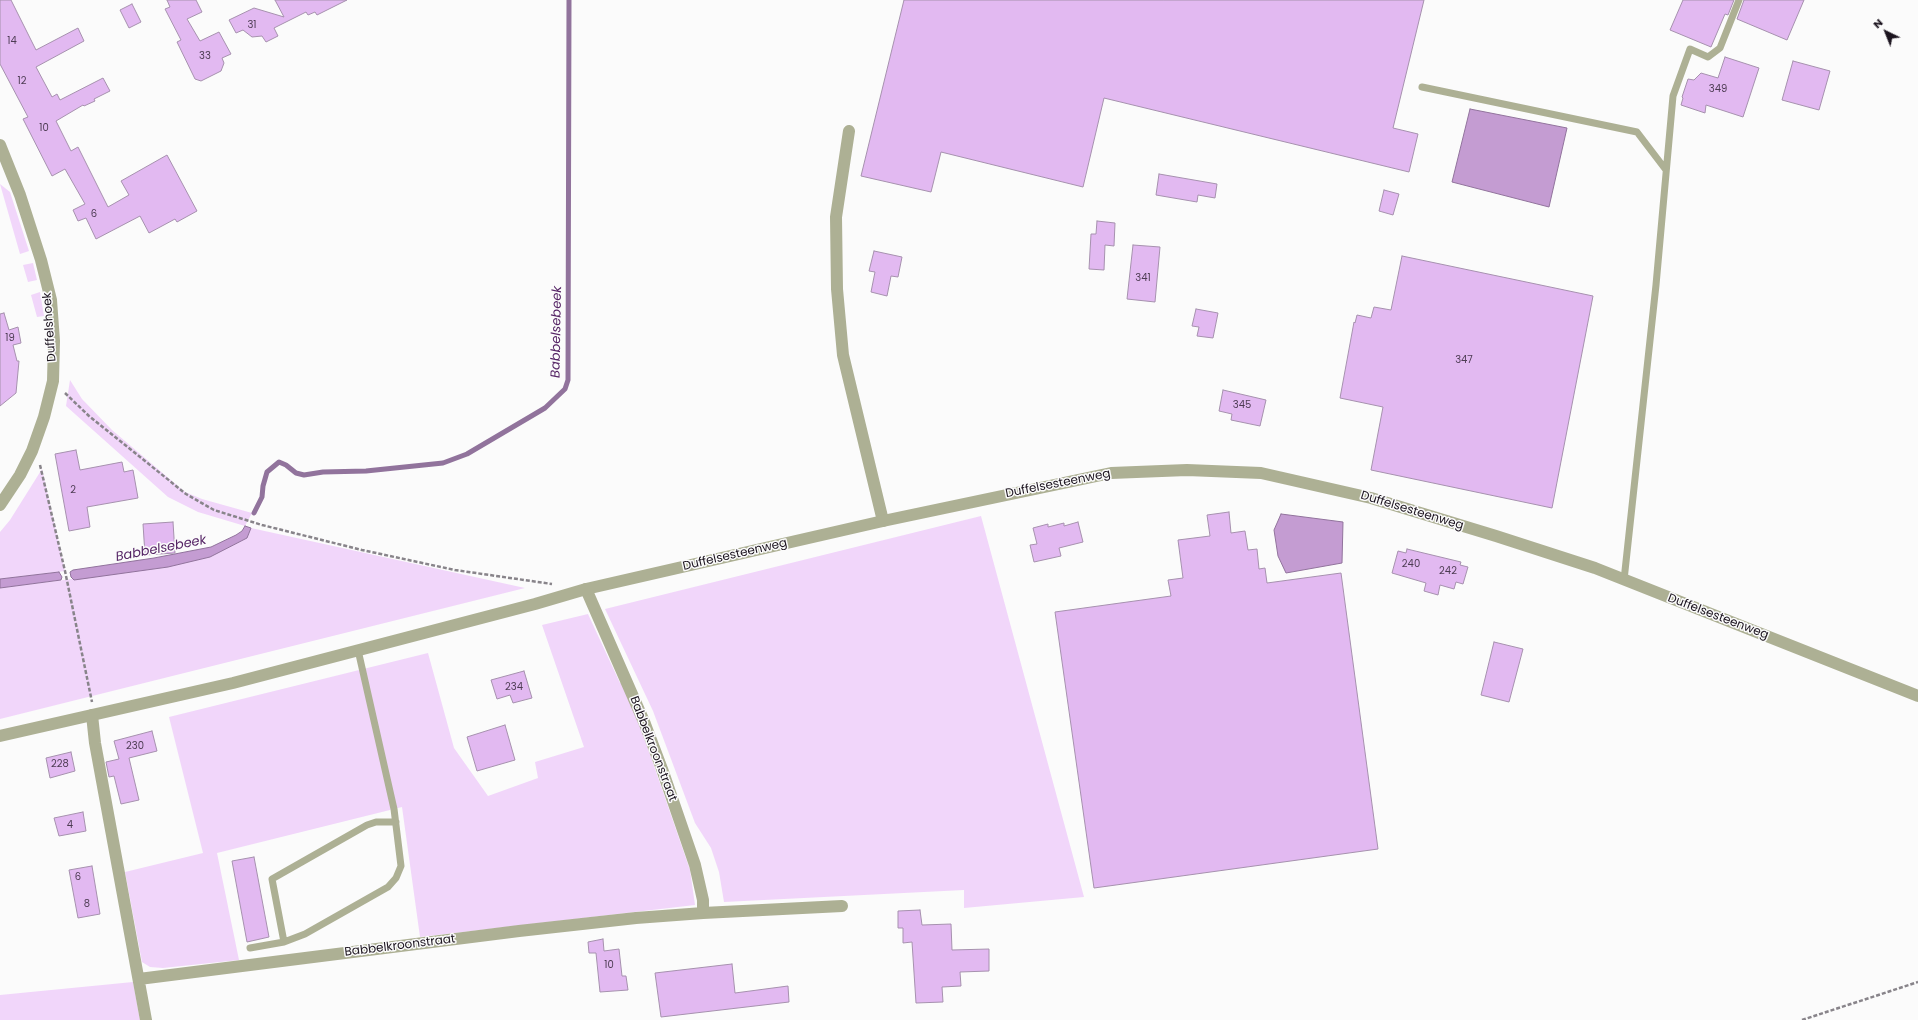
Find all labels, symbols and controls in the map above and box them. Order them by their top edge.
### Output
north arrow [1866,12,1906,52]
text: N [1869,15,1886,32]
house number: 31 [247,19,257,31]
house number: 14 [7,35,17,47]
house number: 33 [199,50,211,62]
house number: 12 [18,75,26,87]
house number: 349 [1709,83,1727,95]
house number: 10 [39,122,49,134]
house number: 6 [91,208,97,220]
house number: 341 [1135,272,1151,284]
water label: Babbelsebeek [548,286,566,378]
street label: Duffelshoek [40,292,60,362]
house number: 19 [5,332,15,344]
house number: 347 [1455,354,1473,366]
house number: 345 [1233,399,1251,411]
street label: Duffelsesteenweg [1004,467,1112,501]
house number: 2 [70,484,76,496]
street label: Duffelsesteenweg [1359,489,1465,533]
water label: Babbelsebeek [114,533,208,565]
street label: Duffelsesteenweg [681,536,789,574]
house number: 240 [1402,558,1420,570]
house number: 242 [1439,565,1457,577]
street label: Duffelsesteenweg [1666,591,1770,643]
house number: 234 [505,681,523,693]
street label: Babbelkroonstraat [626,694,680,804]
house number: 230 [126,740,144,752]
house number: 228 [51,758,69,770]
house number: 4 [67,819,73,831]
house number: 6 [75,871,81,883]
house number: 8 [84,898,90,910]
street label: Babbelkroonstraat [344,932,456,960]
house number: 10 [604,959,614,971]

